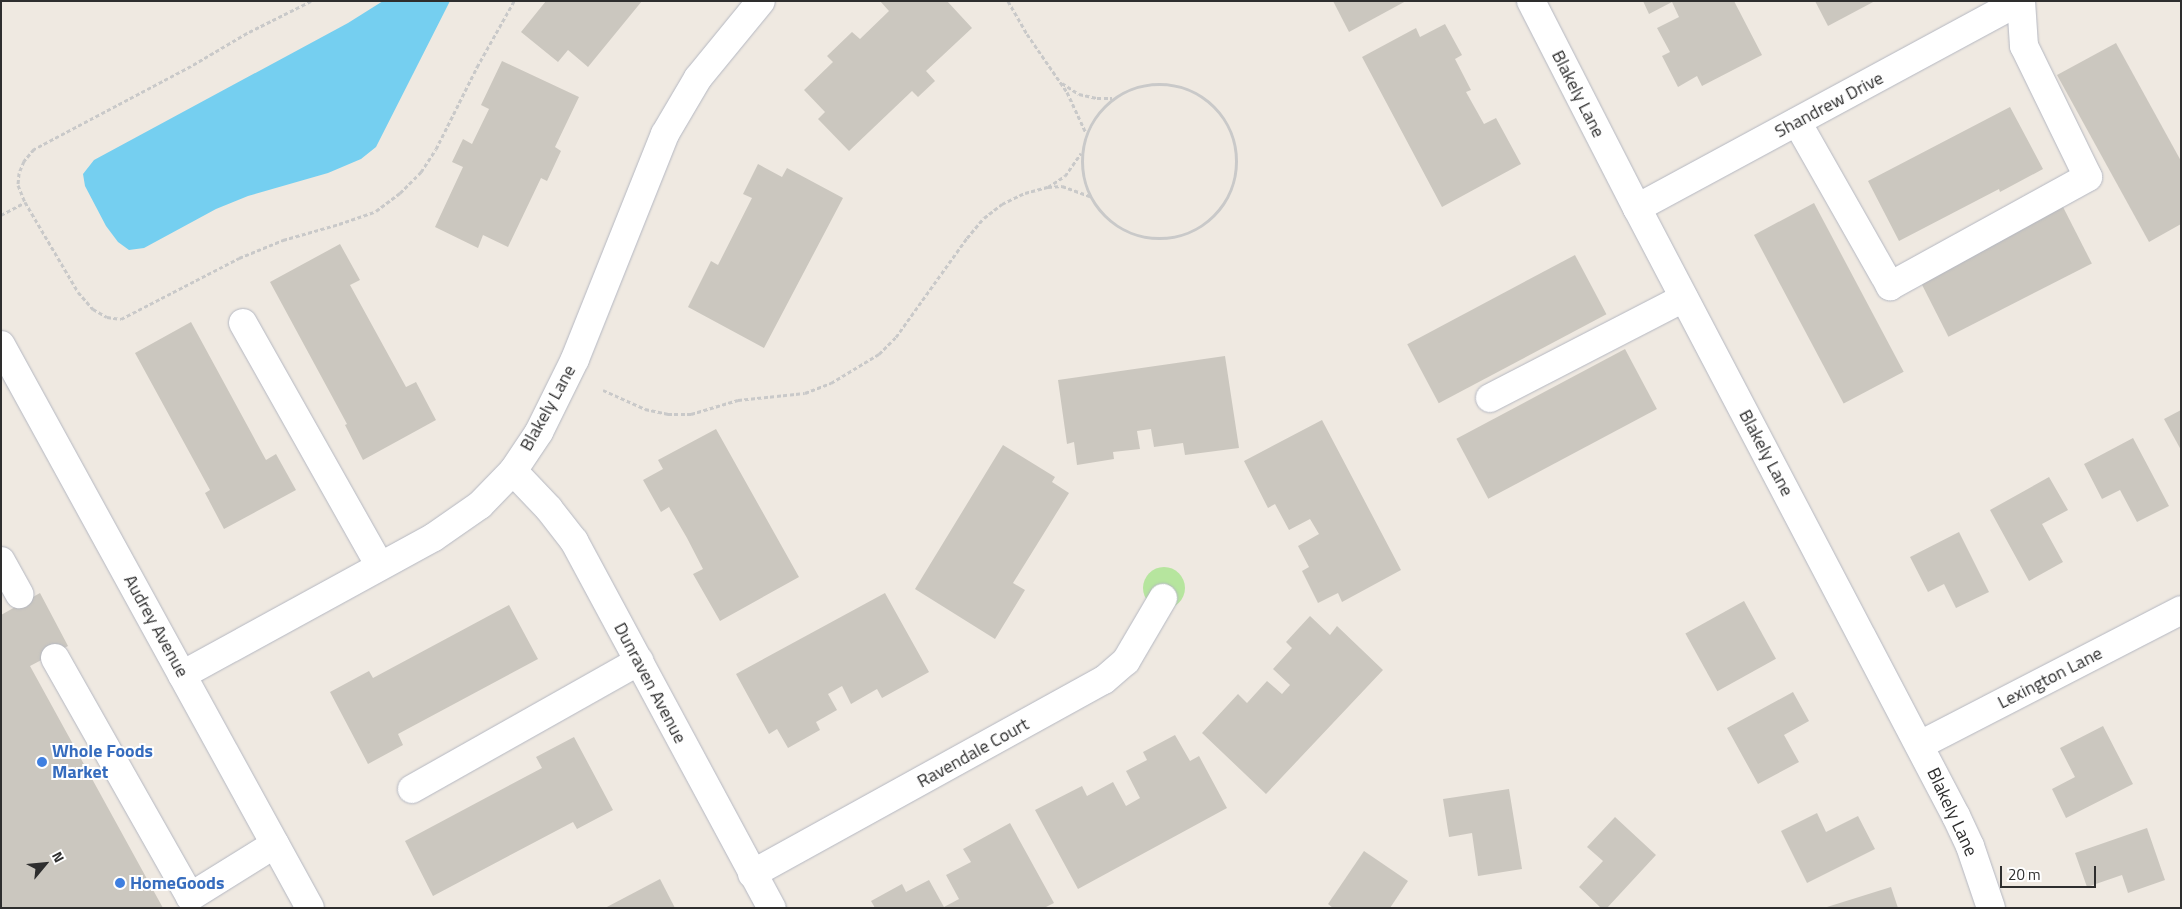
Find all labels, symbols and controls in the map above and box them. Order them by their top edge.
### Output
street label: Blakely Lane [1547,47,1609,141]
street label: Shandrew Drive [1771,67,1887,143]
street label: Blakely Lane [516,361,580,455]
street label: Blakely Lane [1734,406,1798,500]
street label: Audrey Avenue [119,571,193,681]
street label: Dunraven Avenue [609,619,691,747]
street label: Lexington Lane [1994,642,2106,714]
street label: Ravendale Court [913,713,1033,793]
place label: Whole Foods Market [52,741,153,784]
marker: Whole Foods Market [36,756,48,768]
street label: Blakely Lane [1922,764,1982,860]
north arrow [20,839,70,889]
text: N [47,848,70,866]
scale bar [2002,856,2098,888]
text: 20 m [2008,863,2041,886]
place label: HomeGoods [130,872,224,894]
marker: HomeGoods [114,877,126,889]

